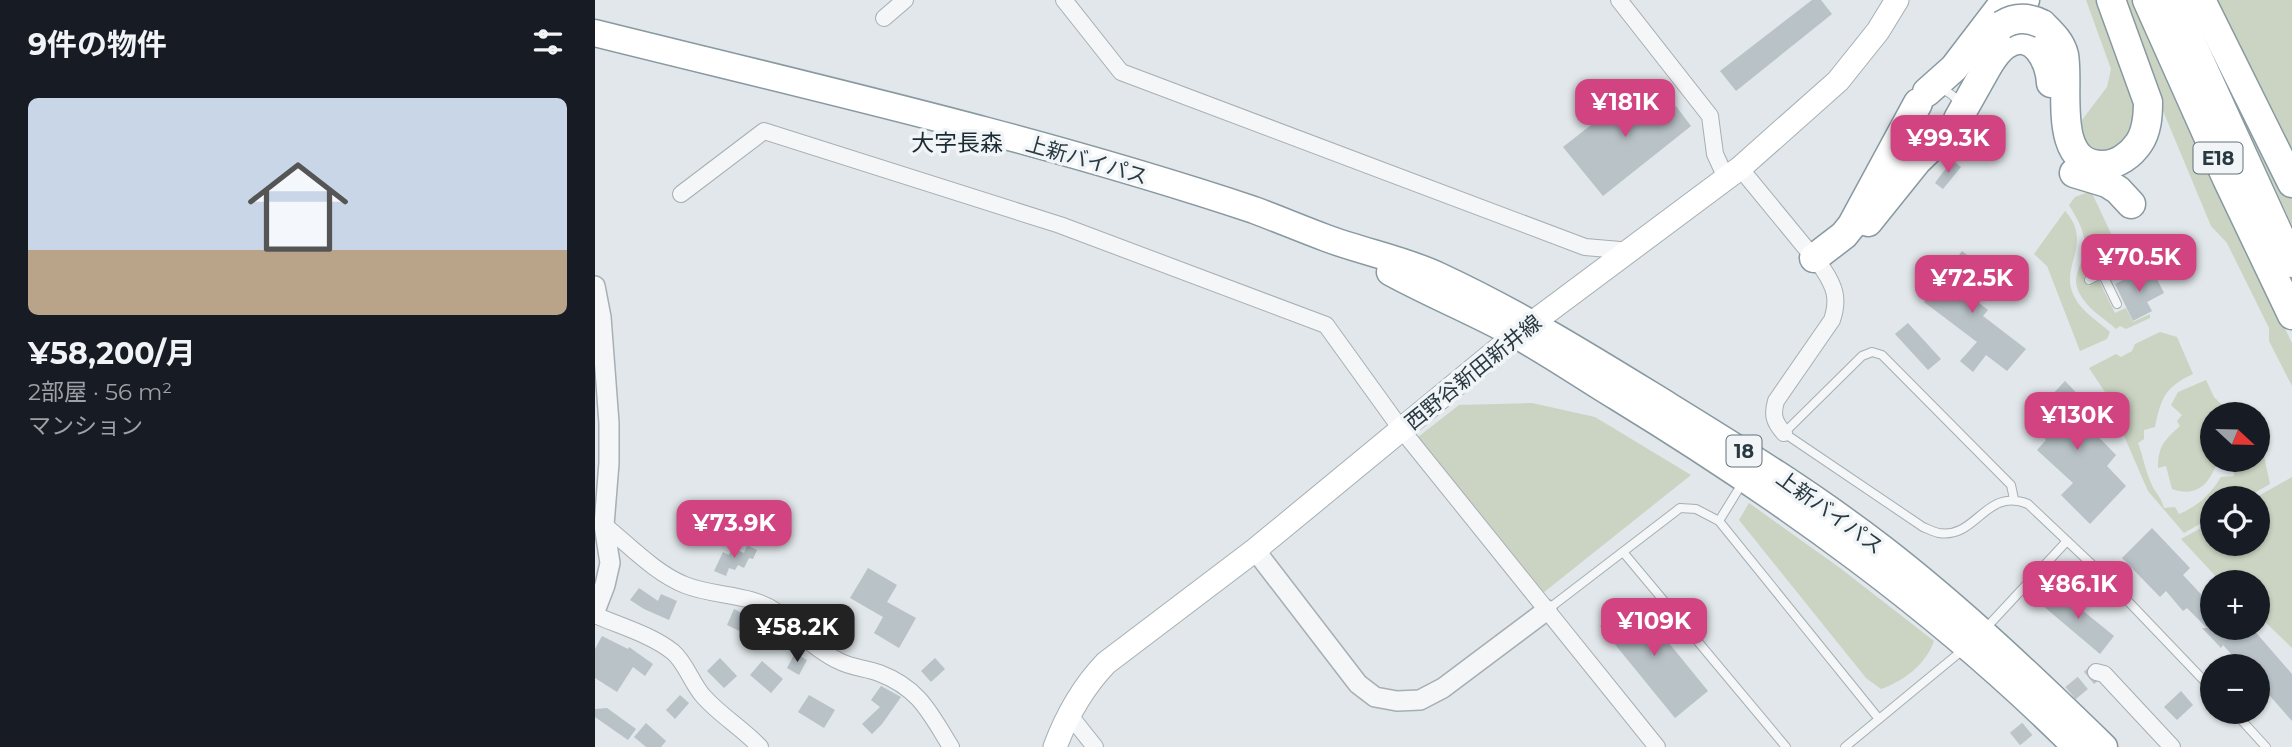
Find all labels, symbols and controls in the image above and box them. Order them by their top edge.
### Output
icon: filters [529,23,567,61]
text: 9件の物件 [28,26,167,63]
pin: ¥181K [1576,80,1674,139]
text: ¥181K [1591,88,1659,116]
pin: ¥99.3K [1891,116,2005,175]
text: ¥99.3K [1907,124,1989,152]
district label: 大字長森 [911,129,1003,157]
street label: 上新バイパス [1023,131,1151,189]
road number: E18 [2193,142,2243,174]
icon: home [235,144,361,270]
pin: ¥70.5K [2082,234,2196,294]
text: ¥70.5K [2097,243,2181,271]
pin: ¥72.5K [1915,256,2029,315]
text: ¥72.5K [1931,264,2013,292]
street label: 西野谷新田新井線 [1400,309,1546,435]
text: ¥58,200/月 [28,335,196,372]
text: 2部屋 · 56 m² [28,378,172,406]
pin: ¥130K [2028,392,2126,452]
text: ¥130K [2041,401,2113,429]
north arrow [2200,402,2270,472]
map controls [2200,402,2270,724]
text: マンション [28,412,143,440]
road number: 18 [1727,436,1761,466]
street label: 上新バイパス [1772,465,1888,559]
button: locate [2200,486,2270,556]
pin: ¥73.9K [677,500,791,560]
text: ¥73.9K [693,509,775,537]
pin: ¥86.1K [2021,562,2135,621]
text: ¥86.1K [2039,570,2117,598]
button: + [2200,570,2270,640]
pin: ¥109K [1605,598,1703,658]
pin: ¥58.2K [740,604,854,664]
text: ¥109K [1617,607,1691,635]
text: ¥58.2K [756,613,838,641]
button: − [2200,654,2270,724]

